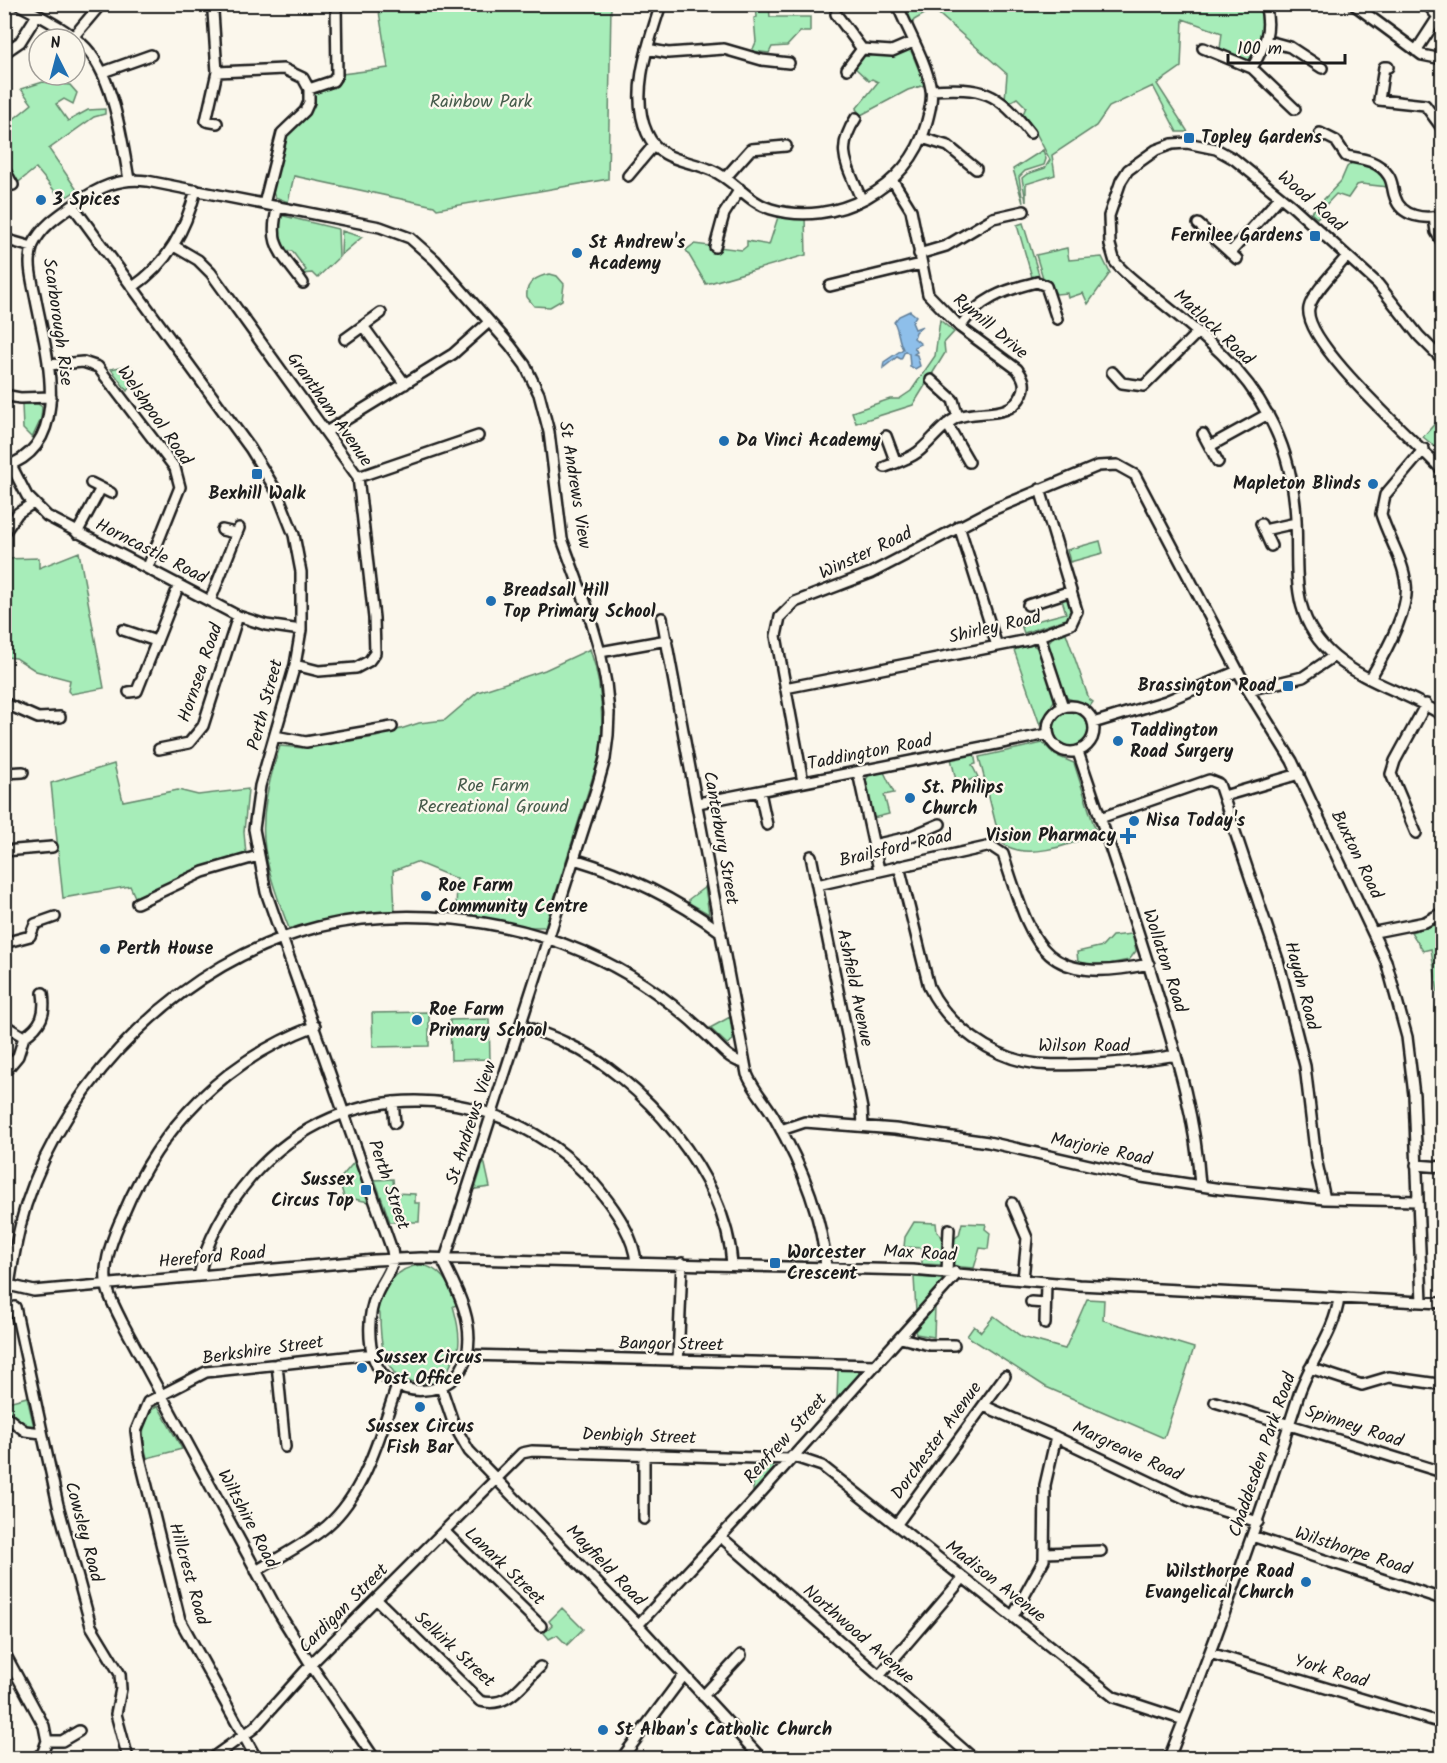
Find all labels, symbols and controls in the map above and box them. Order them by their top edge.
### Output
north arrow [27,27,87,87]
scale bar [1228,27,1345,65]
text: N [49,31,62,57]
text: 100 m [1237,35,1282,64]
park label: Rainbow Park [430,88,533,117]
place label: Topley Gardens [1201,124,1322,153]
marker: Topley Gardens [1182,131,1196,145]
street label: Wood Road [1270,164,1352,241]
place label: 3 Spices [52,186,121,215]
marker: 3 Spices [34,193,48,207]
place label: Fernilee Gardens [1171,222,1304,251]
place label: St Andrew's Academy [589,229,686,279]
marker: Fernilee Gardens [1308,229,1322,243]
marker: St Andrew's Academy [570,246,584,260]
street label: Scarborough Rise [34,256,80,388]
street label: Matlock Road [1166,283,1261,374]
street label: Rymill Drive [946,287,1034,367]
street label: Grantham Avenue [279,347,379,473]
street label: Welshpool Road [109,360,200,473]
street label: St Andrews View [550,419,599,552]
place label: Da Vinci Academy [736,427,881,456]
marker: Da Vinci Academy [717,434,731,448]
marker: Bexhill Walk [250,467,264,481]
place label: Mapleton Blinds [1233,470,1362,499]
marker: Mapleton Blinds [1366,477,1380,491]
place label: Bexhill Walk [209,480,307,509]
street label: Horncastle Road [90,511,213,593]
street label: Winster Road [815,519,918,588]
place label: Breadsall Hill Top Primary School [503,577,656,627]
marker: Breadsall Hill Top Primary School [484,594,498,608]
street label: Shirley Road [946,603,1045,653]
street label: Hornsea Road [170,618,232,727]
street label: Perth Street [240,655,292,754]
place label: Brassington Road [1138,672,1276,701]
marker: Brassington Road [1281,679,1295,693]
place label: Taddington Road Surgery [1130,717,1234,767]
street label: Taddington Road [805,727,936,779]
marker: Taddington Road Surgery [1111,734,1125,748]
street label: Canterbury Street [694,769,746,908]
park label: Roe Farm Recreational Ground [418,772,569,822]
place label: St. Philips Church [922,774,1004,824]
marker: St. Philips Church [903,791,917,805]
street label: Buxton Road [1322,806,1390,905]
place label: Nisa Today's [1146,807,1246,836]
marker: Nisa Today's [1127,814,1141,828]
street label: Brailsford Road [837,822,956,876]
place label: Vision Pharmacy [986,822,1117,851]
marker: Vision Pharmacy [1121,829,1135,843]
place label: Roe Farm Community Centre [438,872,588,922]
marker: Roe Farm Community Centre [419,889,433,903]
street label: Wollaton Road [1134,905,1195,1018]
street label: Ashfield Avenue [827,927,881,1049]
place label: Perth House [117,935,213,964]
street label: Haydn Road [1275,938,1327,1035]
marker: Perth House [98,942,112,956]
place label: Roe Farm Primary School [429,996,547,1046]
marker: Roe Farm Primary School [410,1013,424,1027]
street label: Wilson Road [1038,1032,1131,1061]
street label: St Andrews View [438,1057,506,1189]
street label: Marjorie Road [1048,1125,1155,1175]
street label: Perth Street [359,1136,417,1235]
place label: Sussex Circus Top [271,1166,354,1216]
marker: Sussex Circus Top [359,1183,373,1197]
street label: Max Road [882,1238,959,1270]
street label: Hereford Road [157,1239,268,1277]
place label: Worcester Crescent [787,1239,867,1289]
marker: Worcester Crescent [768,1256,782,1270]
street label: Berkshire Street [200,1328,327,1374]
street label: Bangor Street [618,1330,725,1360]
place label: Sussex Circus Post Office [374,1344,483,1394]
marker: Sussex Circus Post Office [355,1361,369,1375]
street label: Chaddesden Park Road [1221,1368,1305,1541]
street label: Dorchester Avenue [884,1376,990,1506]
street label: Renfrew Street [737,1386,836,1491]
street label: Spinney Road [1301,1398,1408,1457]
marker: Sussex Circus Fish Bar [413,1400,427,1414]
place label: Sussex Circus Fish Bar [366,1413,475,1463]
street label: Margreave Road [1067,1414,1188,1491]
street label: Denbigh Street [581,1421,698,1454]
street label: Wiltshire Road [209,1464,286,1575]
street label: Cowsley Road [56,1479,111,1586]
street label: Mayfield Road [558,1518,653,1615]
street label: Hillcrest Road [160,1519,217,1630]
street label: Wilsthorpe Road [1291,1519,1416,1585]
street label: Lanark Street [457,1521,552,1614]
street label: Madison Avenue [938,1533,1052,1631]
street label: Cardigan Street [292,1556,397,1661]
place label: Wilsthorpe Road Evangelical Church [1145,1558,1294,1608]
marker: Wilsthorpe Road Evangelical Church [1299,1575,1313,1589]
street label: Northwood Avenue [795,1578,921,1692]
street label: Selkirk Street [407,1605,502,1696]
street label: York Road [1290,1647,1373,1697]
place label: St Alban's Catholic Church [615,1716,832,1745]
marker: St Alban's Catholic Church [596,1723,610,1737]

